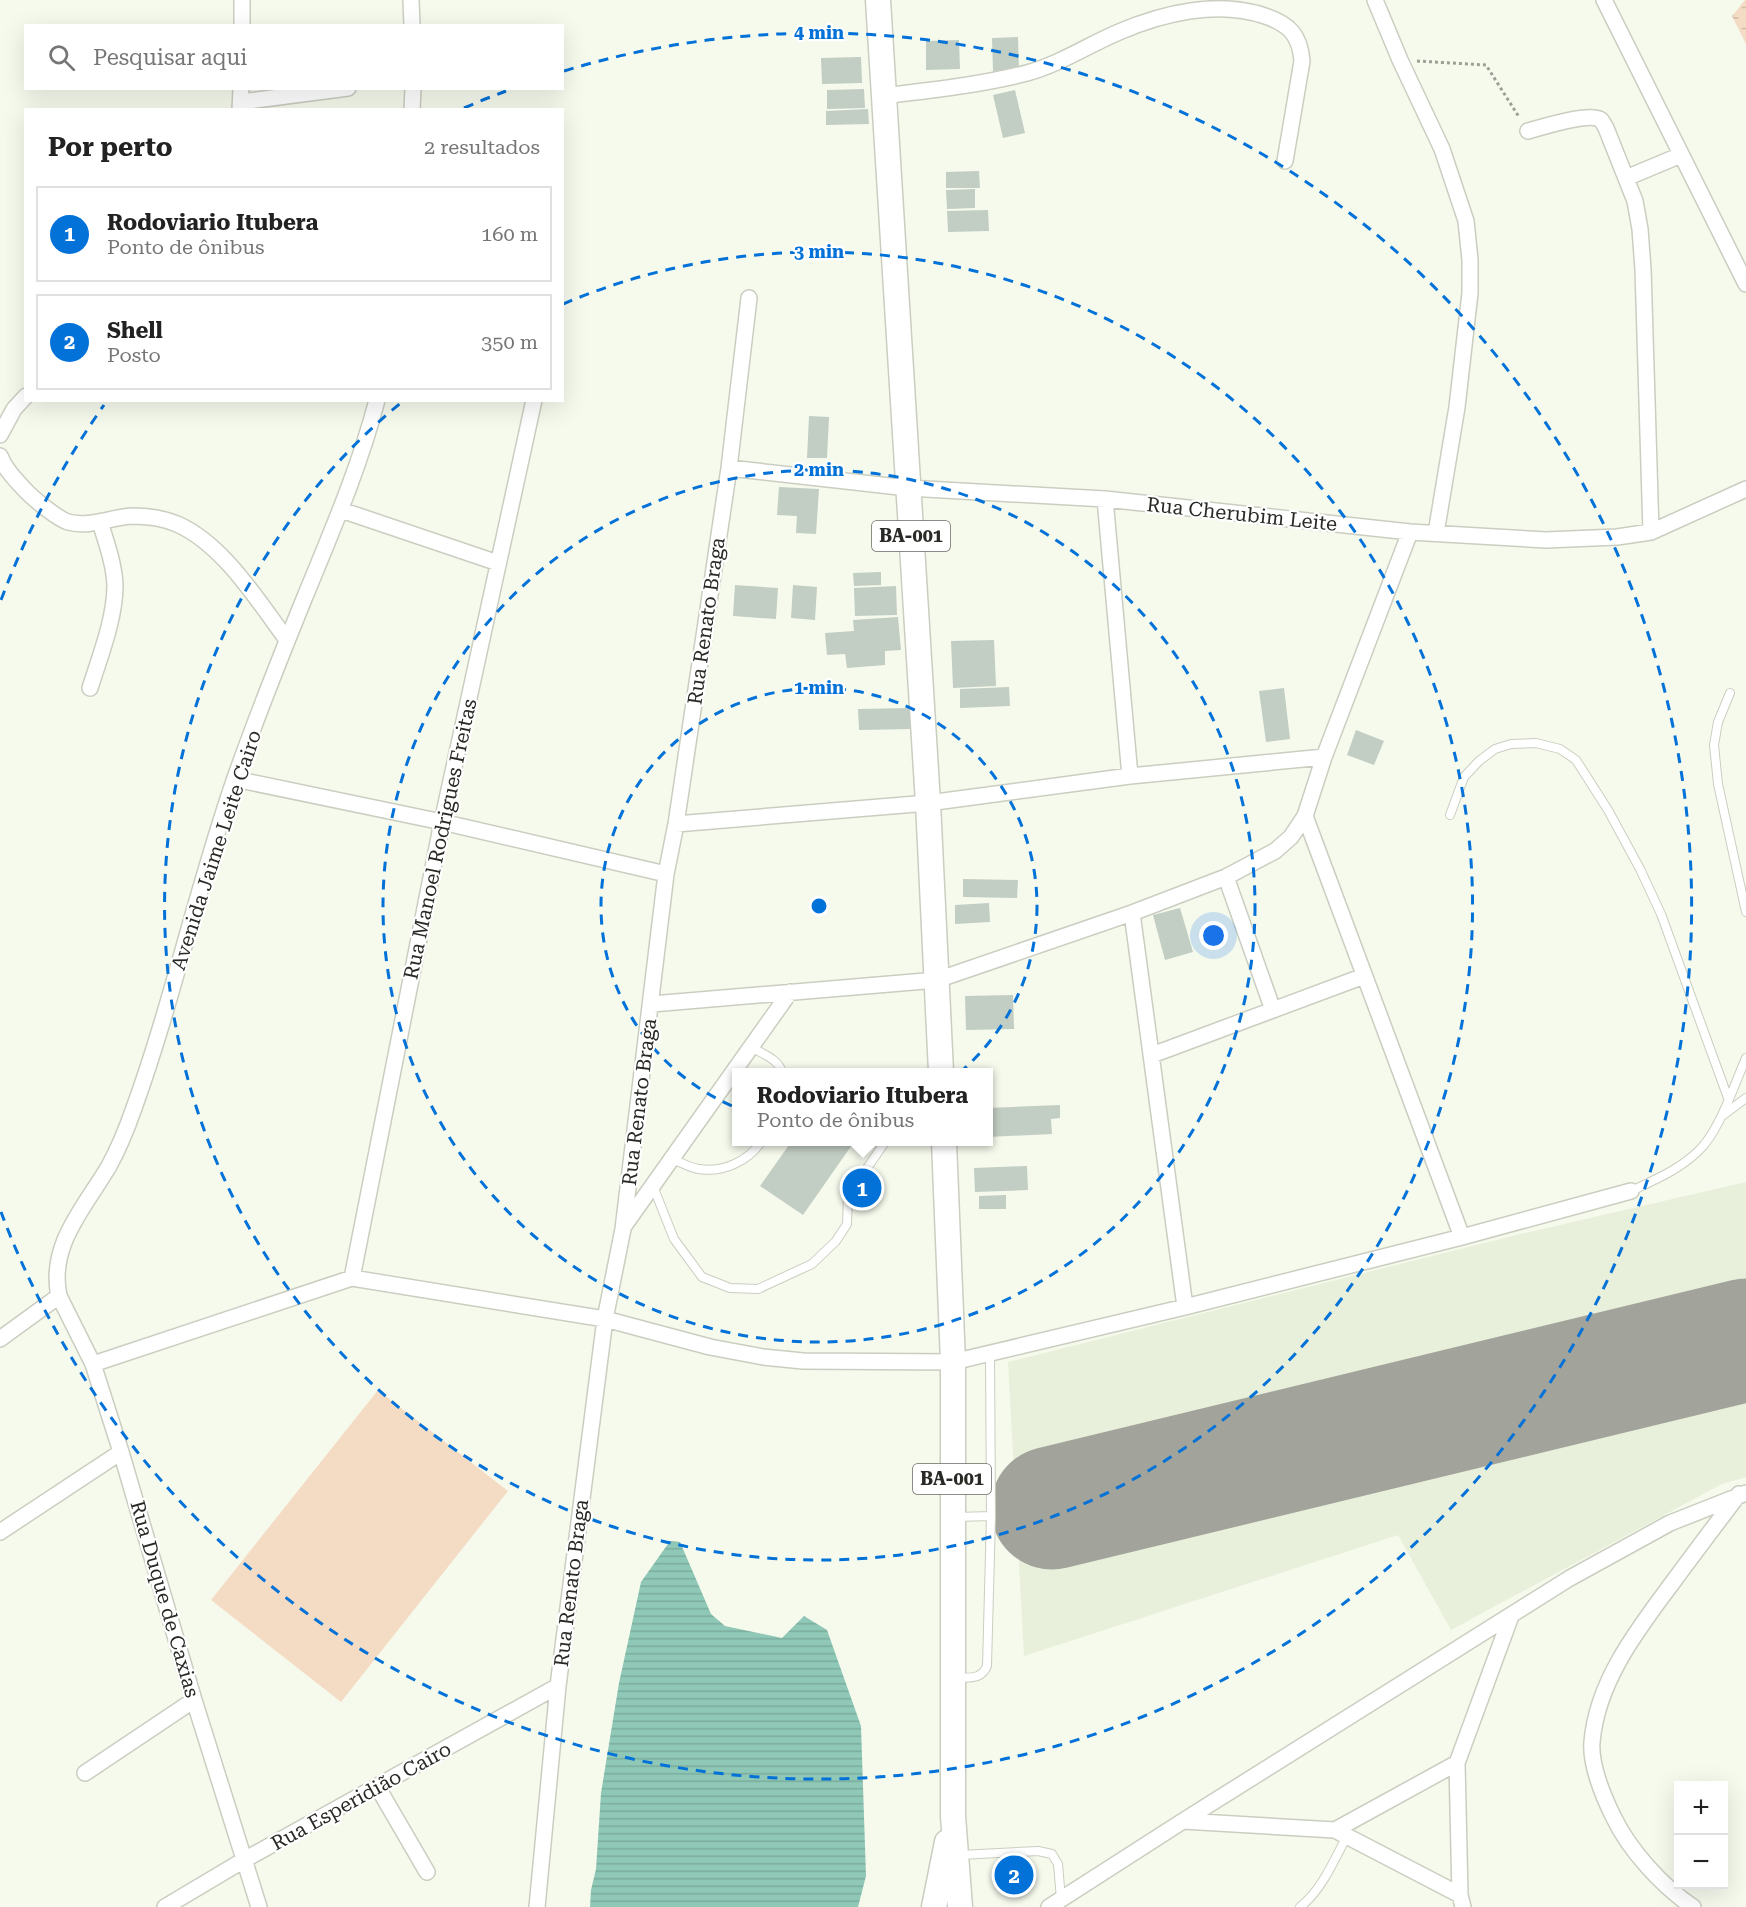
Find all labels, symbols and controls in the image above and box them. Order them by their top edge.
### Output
text: 4 min [794,22,844,43]
search box [24,24,564,90]
icon: search [45,41,78,74]
text: Pesquisar aqui [93,45,247,70]
text: Por perto [48,132,173,162]
text: 2 resultados [424,135,540,159]
text: Rodoviario Itubera [107,210,319,235]
text: 1 [64,222,75,246]
text: 160 m [481,222,538,246]
text: Ponto de ônibus [107,235,265,259]
text: 3 min [794,241,844,262]
text: Shell [107,318,163,343]
text: 2 [64,330,75,354]
text: 350 m [481,330,538,354]
text: Posto [107,343,161,367]
text: 2 min [794,459,844,480]
street label: Rua Cherubim Leite [1146,492,1338,536]
road number: BA-001 [872,521,950,551]
street label: Rua Renato Braga [682,536,730,706]
text: 1 min [794,677,844,698]
street label: Rua Manoel Rodrigues Freitas [398,696,482,982]
street label: Avenida Jaime Leite Cairo [166,727,266,973]
centre of rings [809,896,829,916]
your location [1199,921,1228,950]
street label: Rua Renato Braga [617,1017,661,1187]
popup [732,1068,993,1146]
text: Rodoviario Itubera [757,1083,968,1108]
text: Ponto de ônibus [757,1108,914,1132]
pin: 1 [842,1166,882,1210]
road number: BA-001 [913,1464,991,1494]
street label: Rua Duque de Caxias [125,1498,205,1700]
street label: Rua Renato Braga [549,1498,593,1668]
street label: Rua Esperidião Cairo [267,1737,455,1855]
map controls [1674,1781,1728,1889]
button: + [1674,1781,1728,1835]
button: − [1674,1835,1728,1889]
pin: 2 [994,1852,1034,1898]

